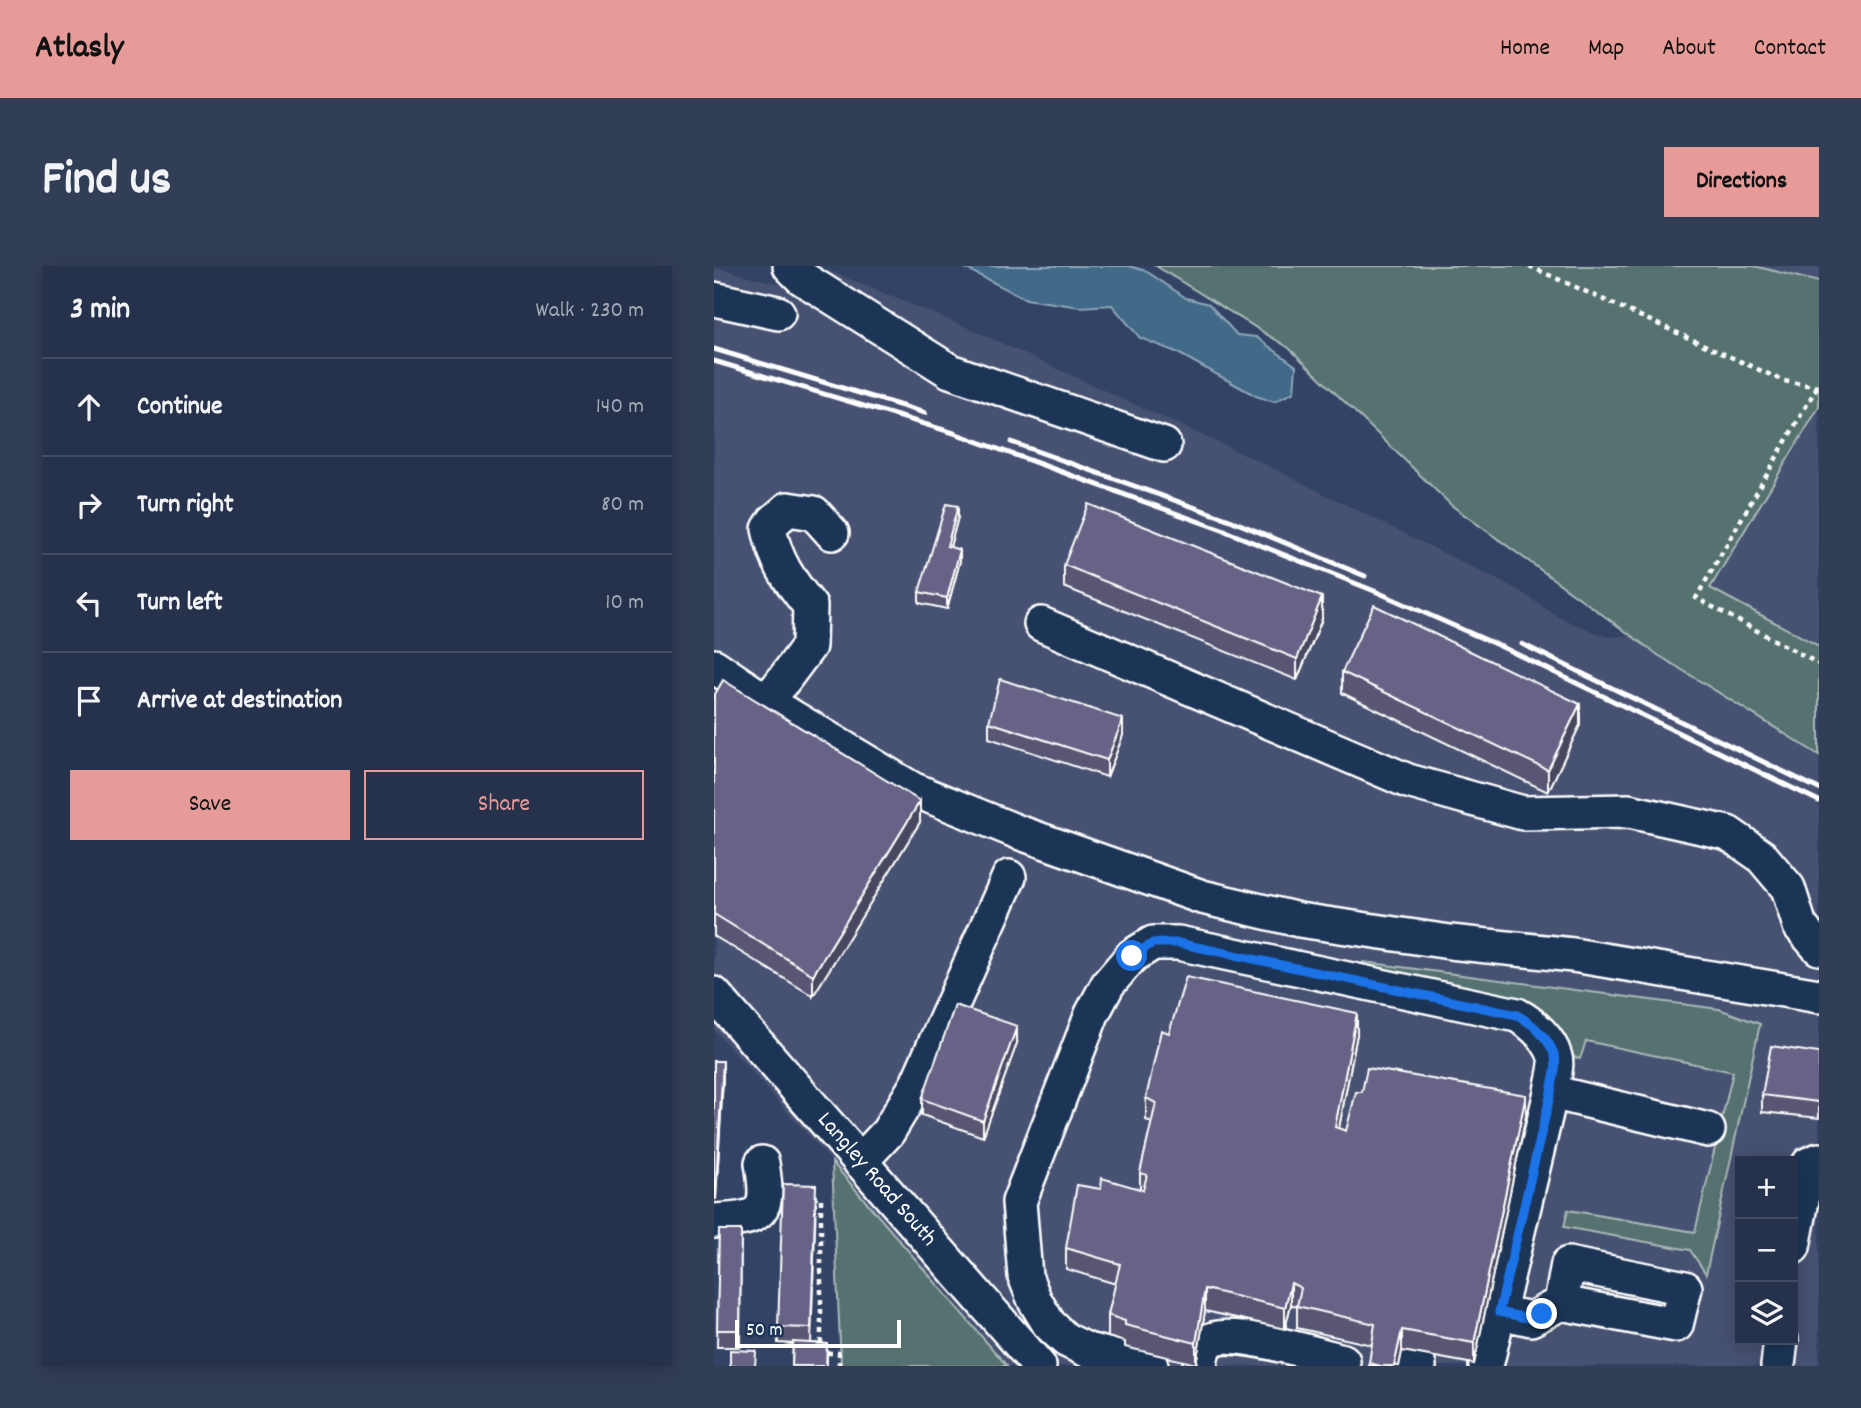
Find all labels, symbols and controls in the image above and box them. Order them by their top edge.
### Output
text: Atlasly [35,26,124,73]
text: Home [1500,32,1550,66]
text: Map [1588,32,1624,66]
text: About [1662,32,1716,66]
text: Contact [1754,32,1826,66]
text: Find us [42,147,171,217]
button: Directions [1664,147,1819,217]
text: 3 min [70,290,130,333]
text: Walk · 230 m [535,295,644,328]
icon: ahead [70,388,108,426]
text: Continue [137,389,222,426]
text: 140 m [596,391,644,424]
icon: right [70,486,108,524]
text: Turn right [137,487,234,524]
text: 80 m [601,489,644,522]
icon: left [70,584,108,622]
text: Turn left [137,585,223,622]
text: 10 m [605,587,644,620]
icon: arrive [70,682,108,720]
text: Arrive at destination [137,683,342,720]
button: Save [70,770,350,840]
button: Share [364,770,644,840]
route start [1116,940,1147,971]
street label: Langley Road South [808,1106,944,1254]
map controls [1735,1156,1798,1345]
button: + [1735,1156,1798,1219]
button: − [1735,1219,1798,1282]
button: layers [1735,1282,1798,1345]
route end [1526,1298,1557,1329]
scale bar [735,1317,901,1349]
text: 50 m [746,1318,783,1345]

